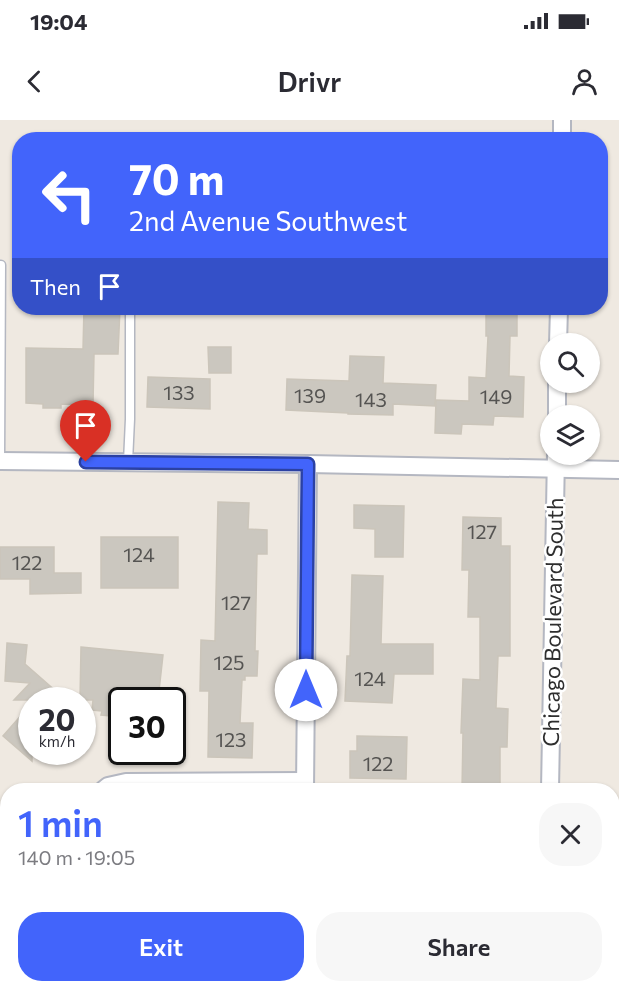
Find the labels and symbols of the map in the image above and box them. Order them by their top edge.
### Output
house number: 133 [163,380,195,404]
house number: 139 [294,383,326,407]
house number: 149 [480,384,512,408]
house number: 143 [355,387,387,411]
pin [60,400,111,462]
street label: Chicago Boulevard South [537,497,568,747]
house number: 127 [467,519,497,543]
house number: 124 [123,542,155,566]
house number: 122 [12,550,42,574]
house number: 127 [221,590,251,614]
house number: 125 [213,650,245,674]
position arrow [274,658,338,722]
house number: 124 [354,666,386,690]
speed limit sign: 30 [108,687,186,765]
house number: 123 [215,727,247,751]
house number: 122 [363,751,393,775]

